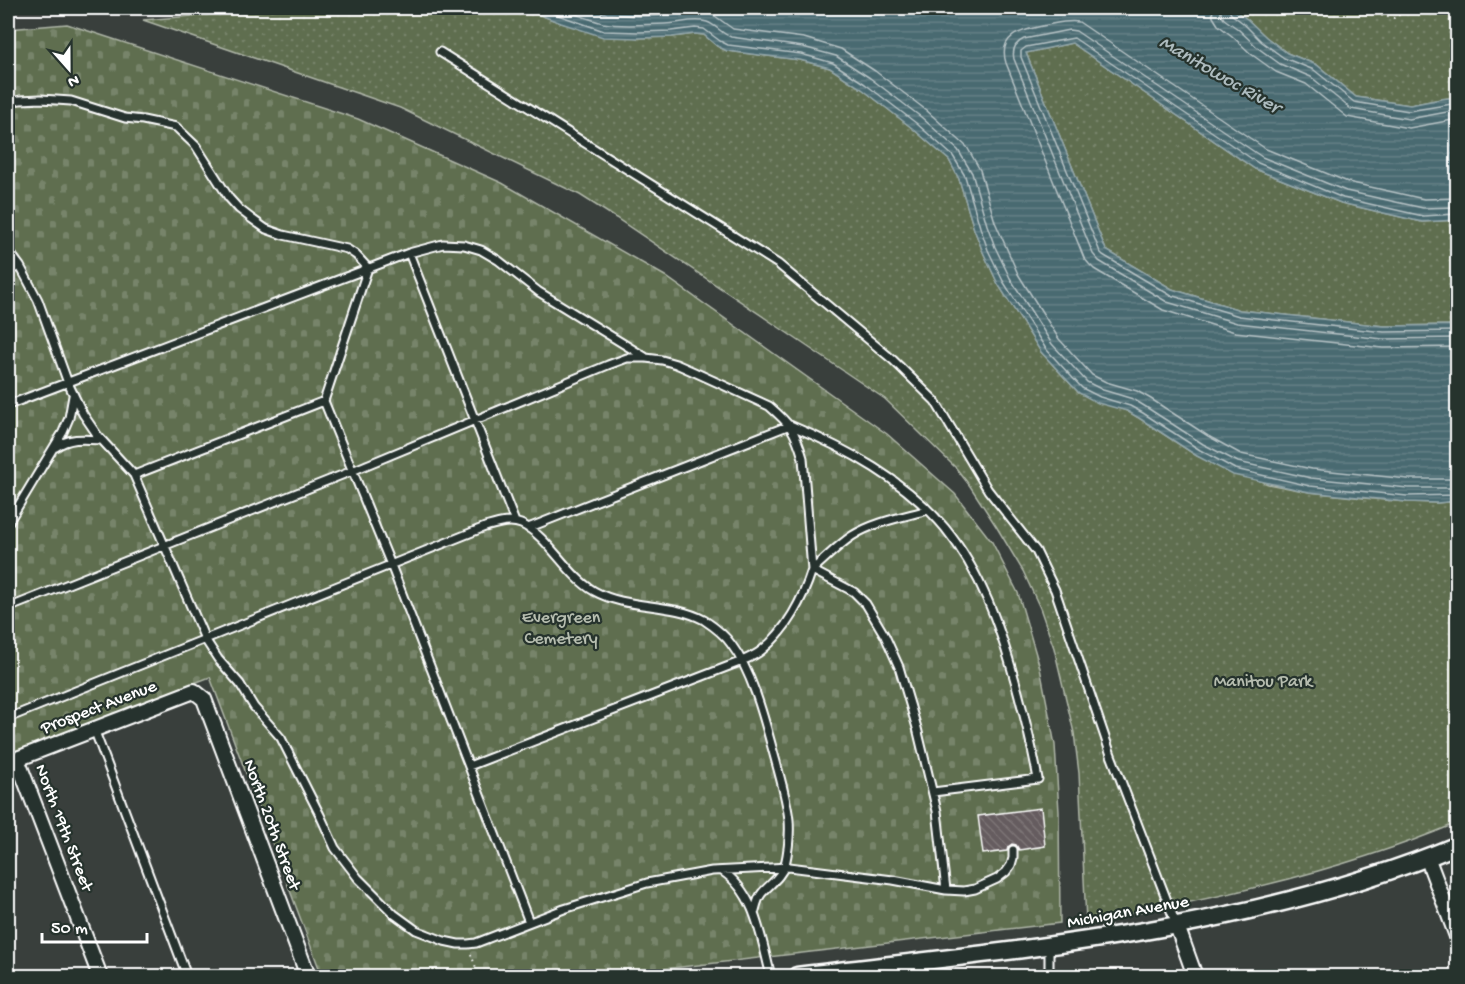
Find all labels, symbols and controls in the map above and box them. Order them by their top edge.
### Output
water label: Manitowoc River [1154,32,1287,122]
north arrow [39,39,99,99]
text: N [64,69,81,91]
park label: Evergreen Cemetery [522,608,601,650]
park label: Manitou Park [1214,672,1314,693]
street label: Prospect Avenue [37,676,160,740]
street label: North 20th Street [238,757,305,895]
street label: North 19th Street [29,762,97,896]
street label: Michigan Avenue [1065,892,1191,934]
scale bar [42,906,147,944]
text: 50 m [51,919,88,940]

